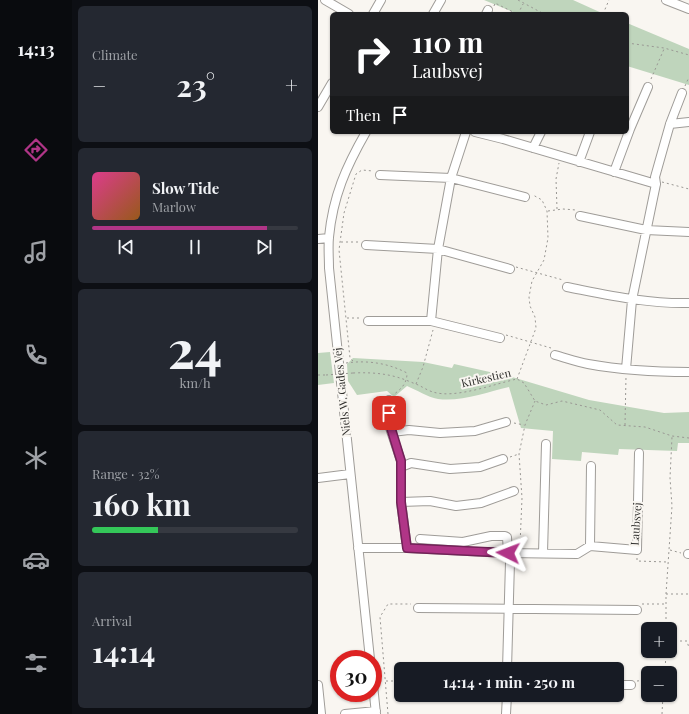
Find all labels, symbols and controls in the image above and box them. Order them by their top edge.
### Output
text: 110 m [412,23,483,60]
icon: right [346,28,398,80]
text: 14:13 [17,37,55,61]
text: Climate [92,46,138,63]
text: Laubsvej [412,59,483,83]
text: 23° [176,65,215,105]
text: − [92,70,106,100]
text: + [285,70,298,100]
icon: arrive [389,104,411,126]
text: Then [346,105,381,125]
icon: directions [22,136,50,164]
text: Slow Tide [152,178,219,198]
text: Marlow [152,198,196,215]
icon: previous [115,236,137,258]
icon: pause [184,236,206,258]
icon: next [253,236,275,258]
icon: music [22,238,50,266]
text: 24 [168,313,222,382]
icon: phone [22,341,50,369]
street label: Niels W. Gades Vej [329,347,354,437]
street label: Kirkestien [460,364,513,391]
text: km/h [179,374,211,391]
pin [372,396,406,430]
icon: arrive [378,402,400,424]
icon: climate [22,444,50,472]
text: Range · 32% [92,465,159,482]
text: 160 km [92,484,191,524]
street label: Laubsvej [627,502,644,546]
position arrow [487,532,529,574]
icon: car [22,546,50,574]
text: Arrival [92,612,132,629]
map controls [641,622,677,702]
button: + [641,622,677,658]
text: 14:14 [92,631,155,671]
icon: filters [22,649,50,677]
speed limit sign: 30 [330,650,382,702]
button: − [641,666,677,702]
text: 14:14 · 1 min · 250 m [443,672,575,692]

